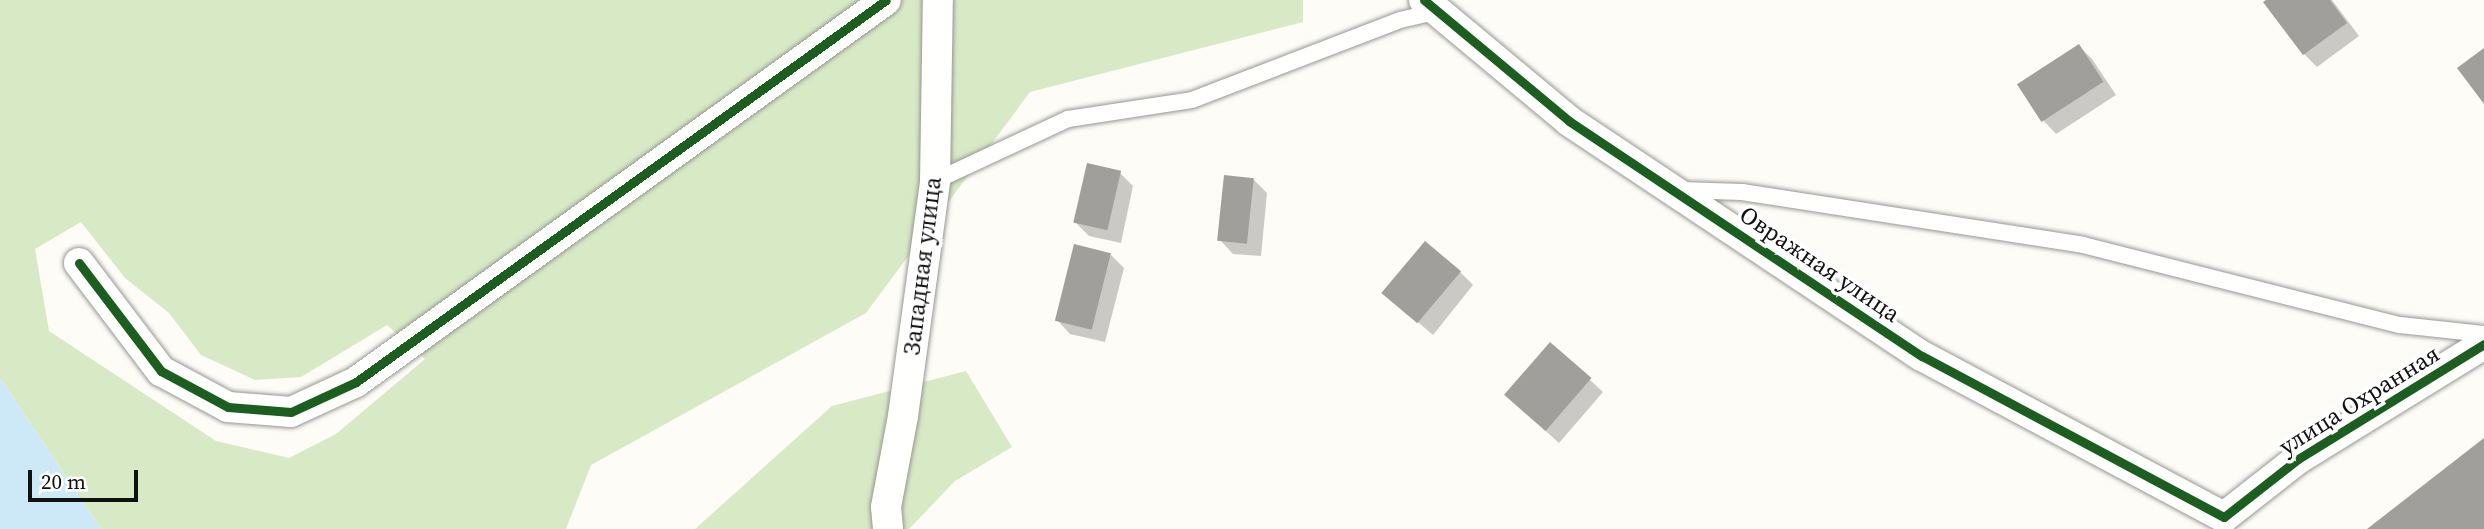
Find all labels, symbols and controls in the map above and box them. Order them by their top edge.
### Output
street label: Западная улица [897,175,947,357]
street label: Овражная улица [1734,200,1906,328]
street label: улица Охранная [2273,339,2445,461]
scale bar [32,456,142,500]
text: 20 m [41,467,86,496]

